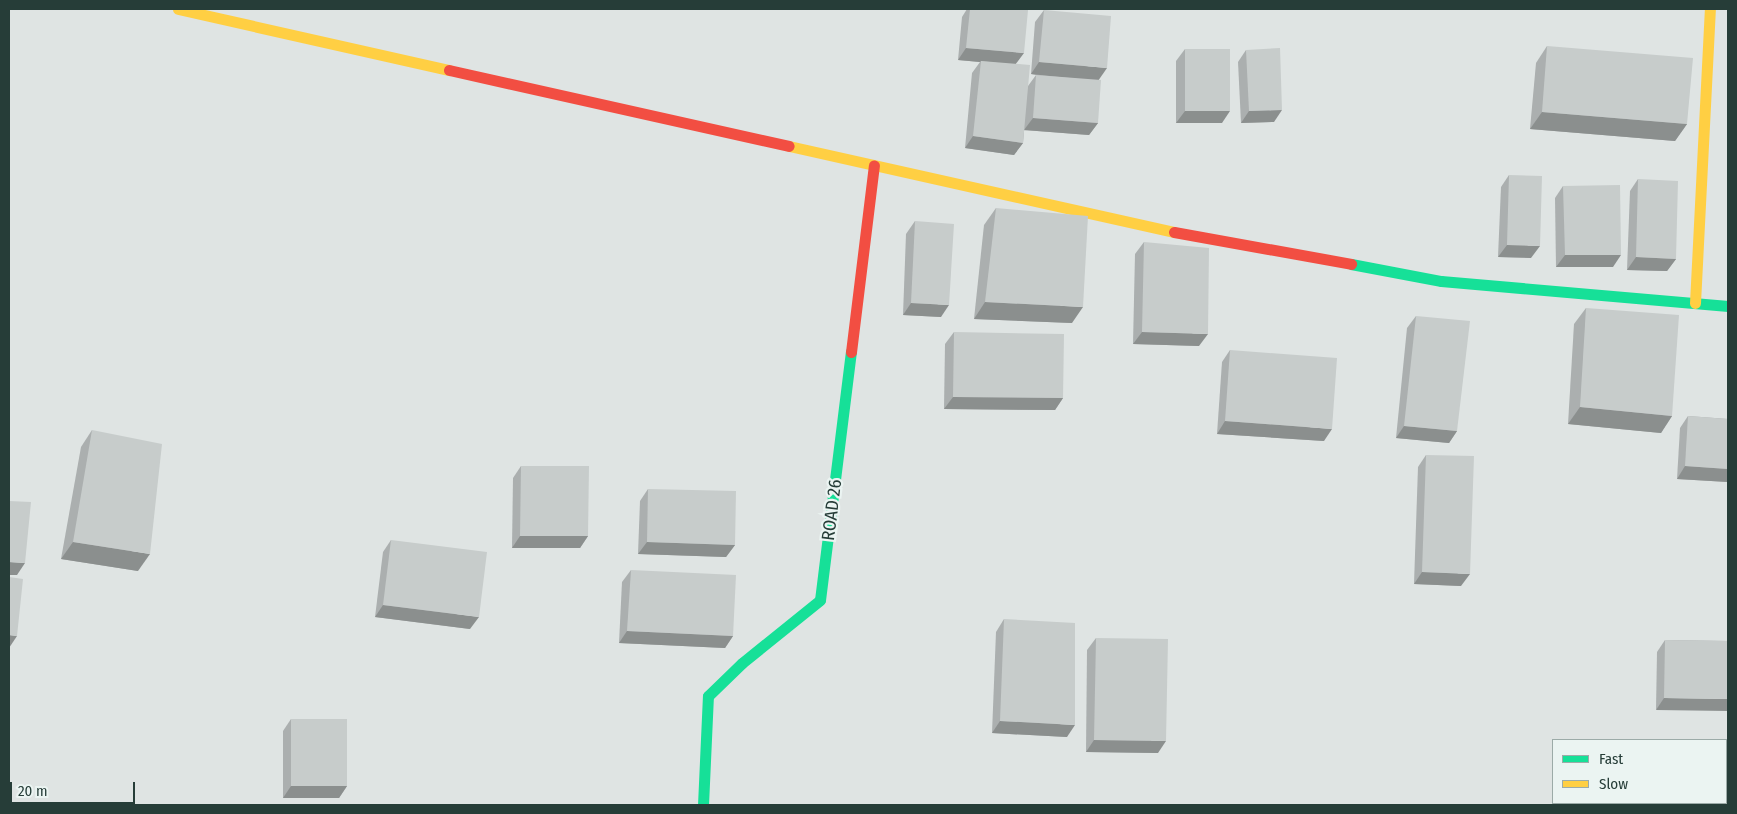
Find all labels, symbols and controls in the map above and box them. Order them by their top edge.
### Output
street label: ROAD 26 [818,478,846,542]
legend [1552,739,1727,804]
text: Fast [1599,750,1623,768]
scale bar [12,772,138,804]
text: Slow [1599,775,1628,793]
text: 20 m [18,782,48,800]

